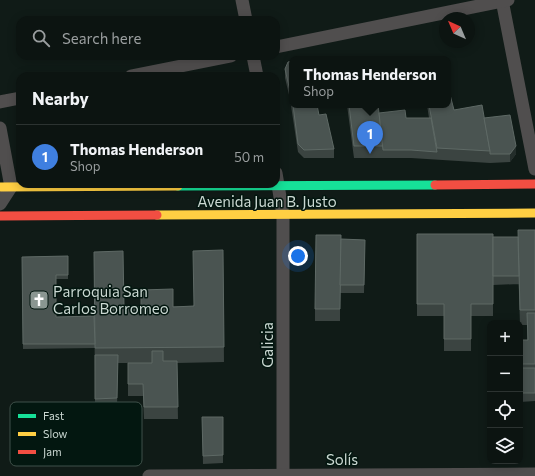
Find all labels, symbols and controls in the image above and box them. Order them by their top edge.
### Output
north arrow [439,12,475,48]
search box [16,16,280,60]
icon: search [30,27,52,49]
text: Search here [62,29,141,47]
popup [289,56,451,108]
text: Thomas Henderson [303,65,437,83]
text: Shop [303,83,334,99]
text: Nearby [32,88,89,109]
pin: 1 [357,121,383,154]
text: Thomas Henderson [70,140,203,158]
text: 1 [42,149,48,165]
text: 50 m [234,149,264,165]
text: Shop [70,158,101,174]
street label: Avenida Juan B. Justo [197,192,337,210]
your location [288,246,308,266]
place label: Parroquia San Carlos Borromeo [53,282,169,317]
church icon: Parroquia San Carlos Borromeo [28,289,50,311]
map controls [487,320,523,464]
button: + [487,320,523,356]
street label: Galicia [258,322,276,368]
button: − [487,356,523,392]
button: locate [487,392,523,428]
legend [10,402,142,466]
text: Fast [43,409,65,422]
text: Slow [43,427,68,440]
button: layers [487,428,523,464]
text: Jam [43,445,62,459]
street label: Solís [326,450,358,468]

